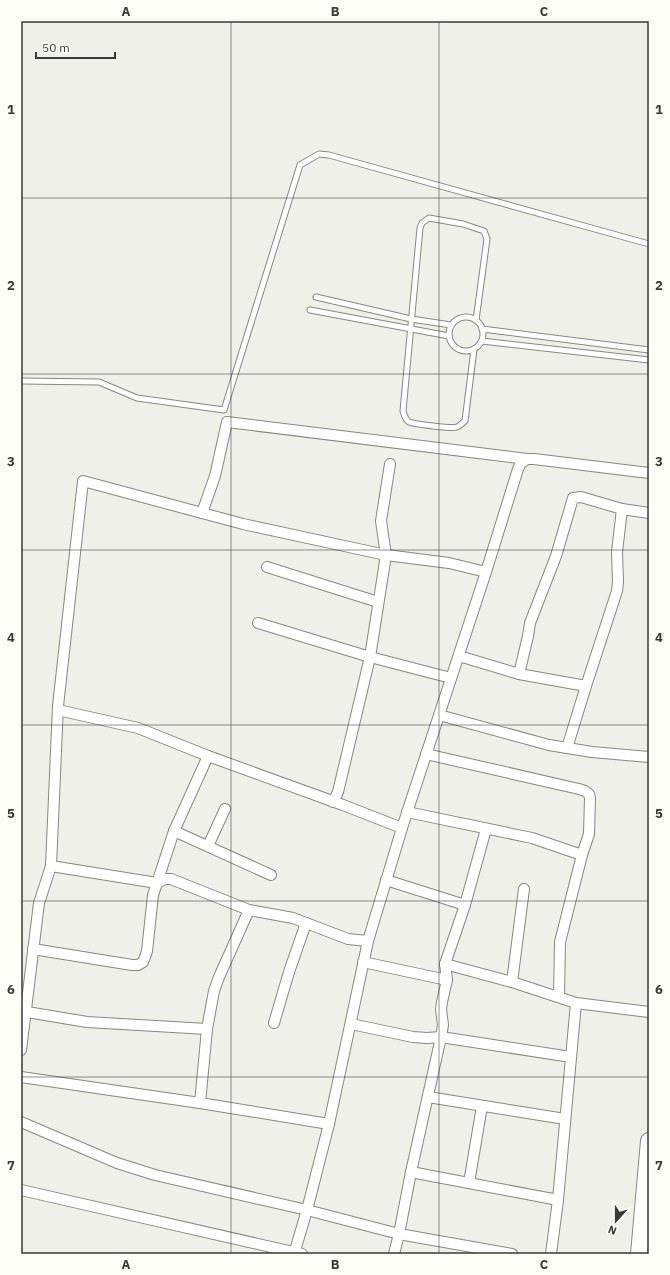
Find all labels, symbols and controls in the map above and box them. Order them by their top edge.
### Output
text: A [122,3,131,20]
text: B [331,3,340,20]
text: C [540,3,549,20]
scale bar [36,34,115,60]
text: 50 m [42,40,70,55]
text: 1 [7,101,15,118]
text: 1 [655,101,663,118]
text: 2 [7,277,15,294]
text: 2 [655,277,663,294]
text: 3 [7,453,15,470]
text: 3 [655,453,663,470]
text: 4 [7,629,15,646]
text: 4 [655,629,663,646]
text: 5 [7,805,15,822]
text: 5 [655,805,663,822]
text: 6 [7,981,15,998]
text: 6 [655,981,663,998]
text: 7 [7,1157,15,1174]
text: 7 [655,1157,663,1174]
north arrow [596,1201,636,1241]
text: N [606,1222,619,1238]
text: A [122,1256,131,1273]
text: B [331,1256,340,1273]
text: C [540,1256,549,1273]

